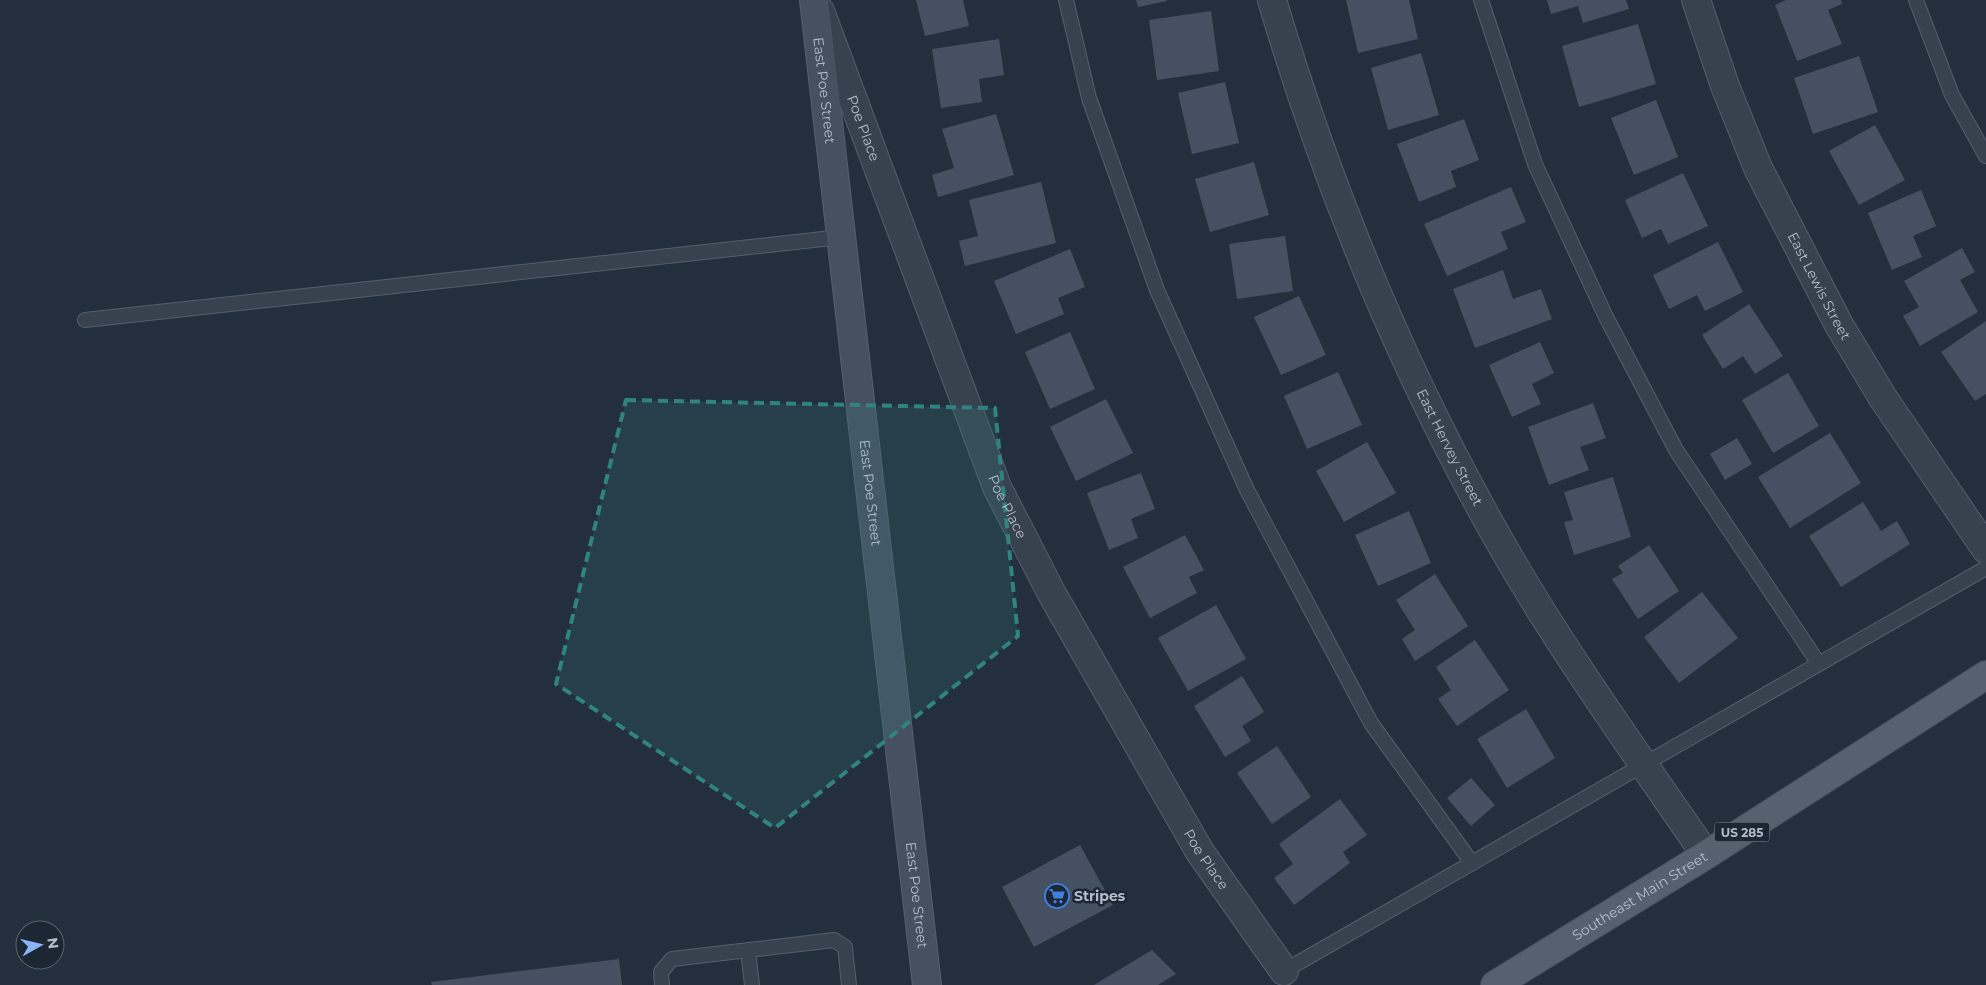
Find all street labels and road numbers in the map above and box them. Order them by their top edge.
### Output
street label: East Poe Street [809,36,839,145]
street label: Poe Place [843,93,884,164]
street label: East Lewis Street [1784,229,1855,343]
street label: East Hervey Street [1413,386,1487,509]
street label: East Poe Street [855,439,886,547]
street label: Poe Place [984,472,1031,542]
road number: US 285 [1714,822,1770,842]
street label: Poe Place [1180,826,1233,893]
street label: East Poe Street [902,841,932,950]
street label: Southeast Main Street [1569,847,1711,944]

